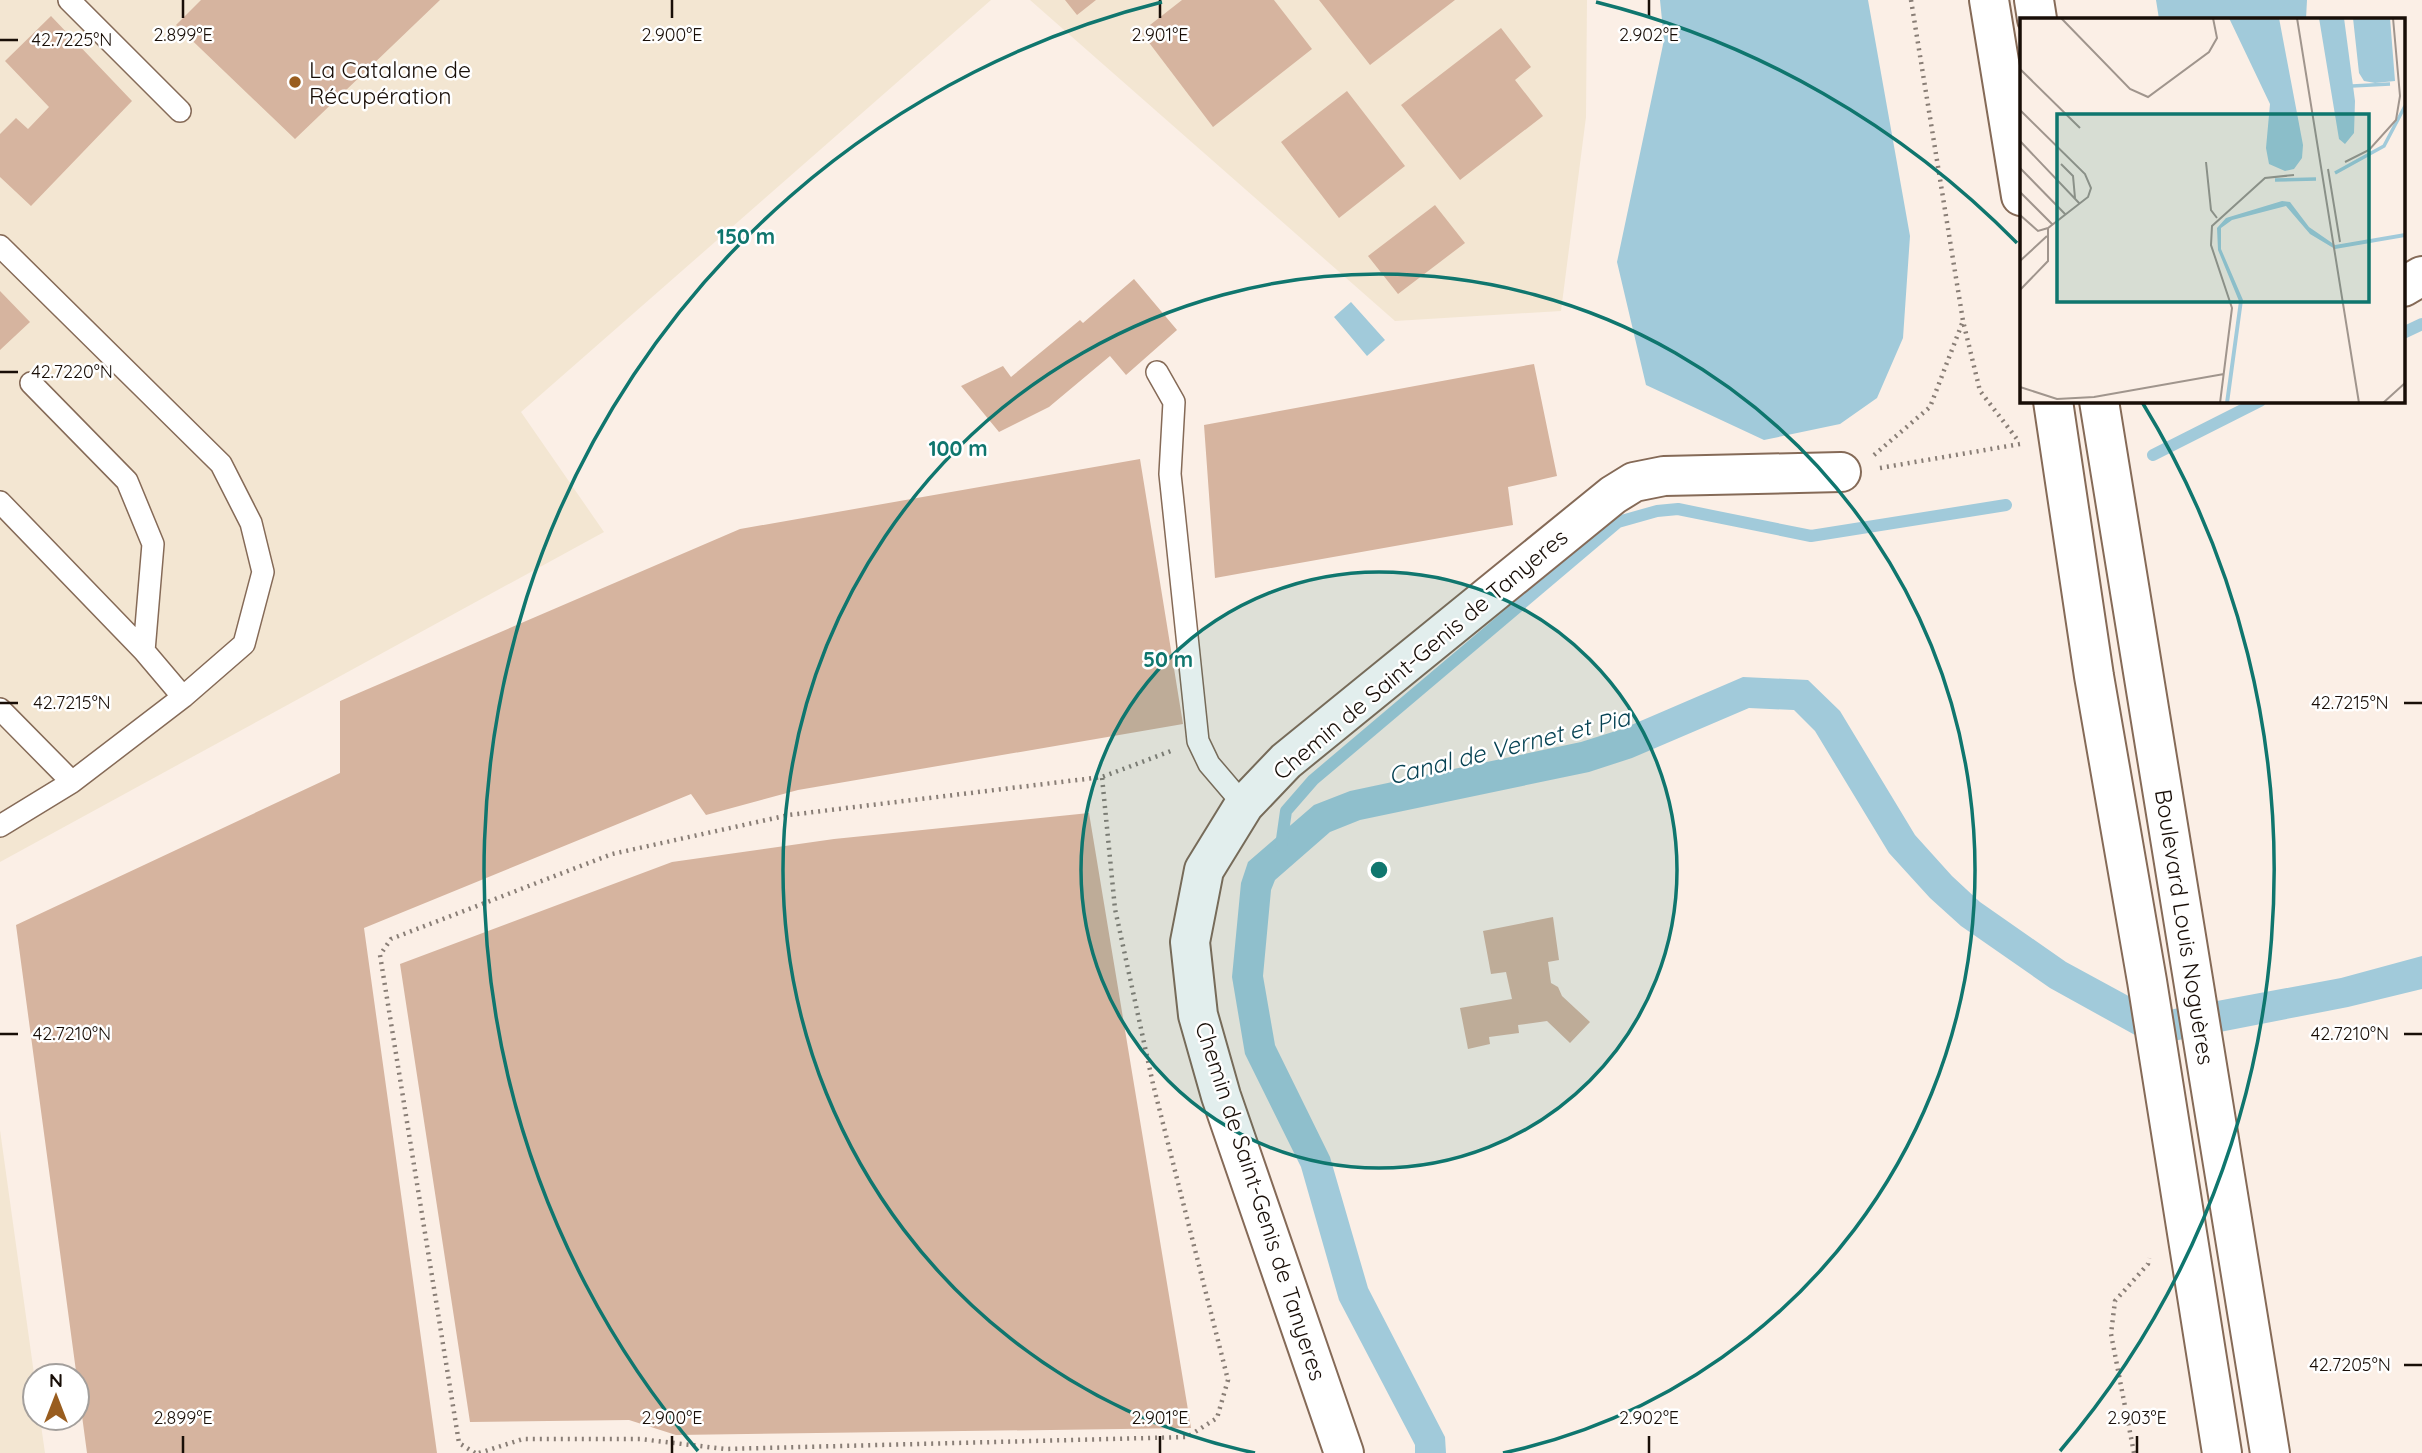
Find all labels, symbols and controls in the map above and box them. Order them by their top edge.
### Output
inset map [2020,18,2404,402]
text: 2.899°E [153,23,213,46]
text: 2.900°E [642,23,702,46]
text: 2.901°E [1132,23,1188,46]
text: 2.902°E [1619,23,1679,46]
text: 42.7225°N [32,28,112,51]
place label: La Catalane de Récupération [309,55,471,110]
marker: La Catalane de Récupération [287,74,303,90]
text: 150 m [717,223,775,249]
text: 42.7220°N [31,360,113,383]
text: 100 m [928,435,988,461]
street label: Chemin de Saint-Genis de Tanyeres [1267,522,1573,786]
text: 50 m [1143,646,1193,672]
text: 42.7215°N [33,691,111,714]
text: 42.7215°N [2311,691,2389,714]
water label: Canal de Vernet et Pia [1385,701,1634,791]
street label: Boulevard Louis Noguères [2149,787,2221,1067]
centre of rings [1367,858,1391,882]
street label: Chemin de Saint-Genis de Tanyeres [1189,1018,1333,1384]
text: 42.7210°N [33,1022,111,1045]
text: 42.7210°N [2311,1022,2389,1045]
text: 42.7205°N [2309,1353,2391,1376]
north arrow [21,1362,91,1432]
text: N [49,1368,63,1392]
text: 2.899°E [153,1406,213,1429]
text: 2.900°E [642,1406,702,1429]
text: 2.901°E [1132,1406,1188,1429]
text: 2.902°E [1619,1406,1679,1429]
text: 2.903°E [2107,1406,2167,1429]

